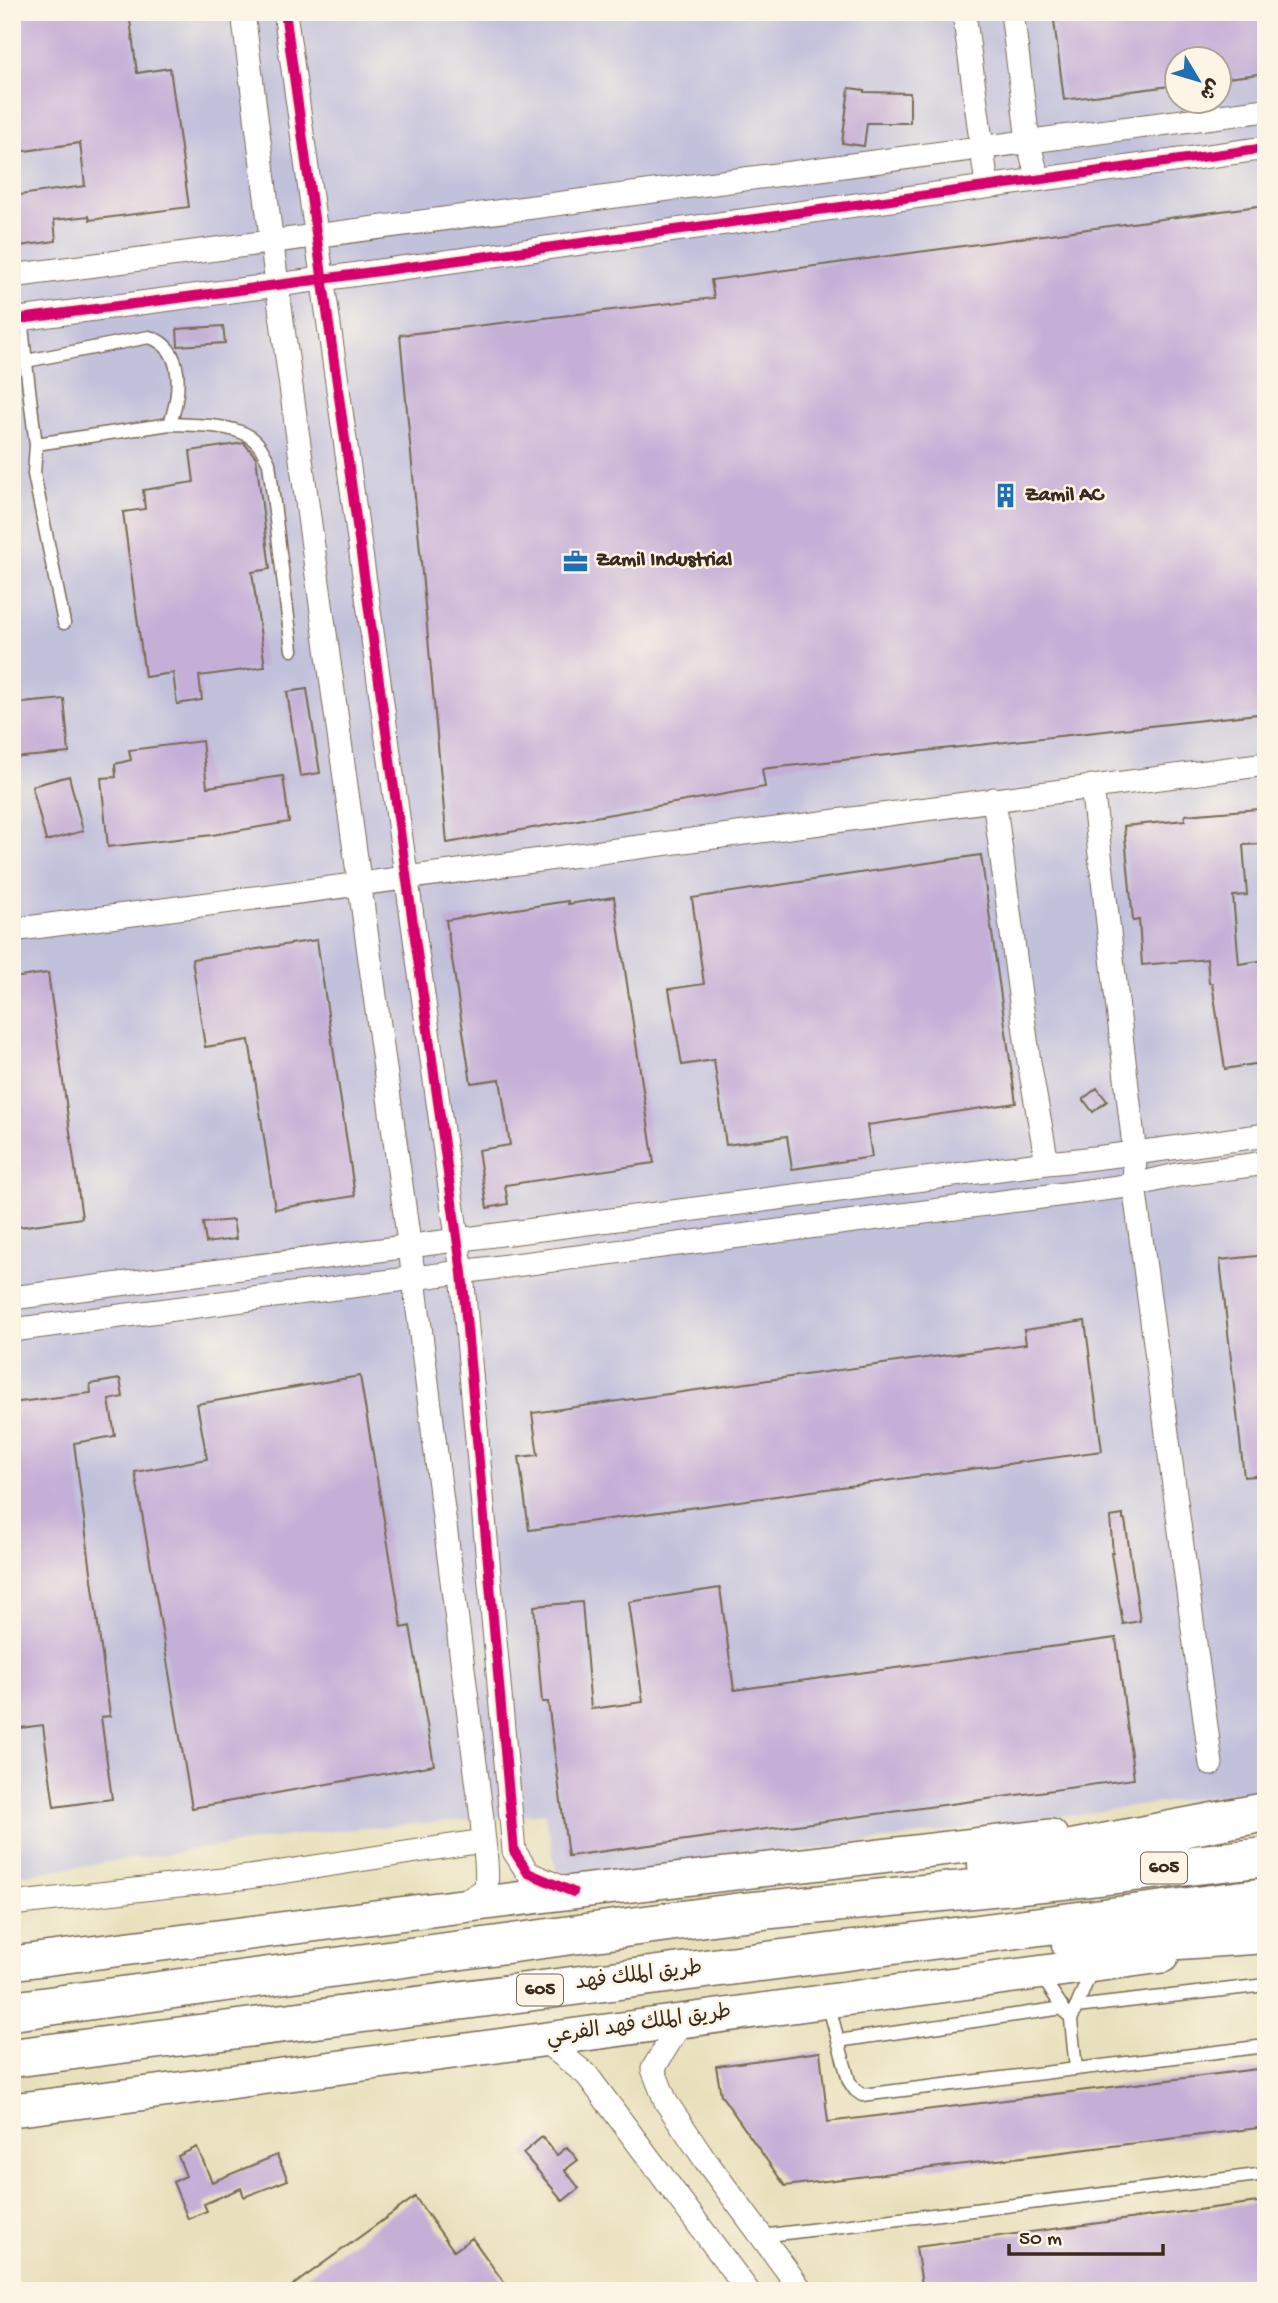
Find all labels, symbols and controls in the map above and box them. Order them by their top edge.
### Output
north arrow [1162,46,1232,116]
text: ش [1193,73,1224,104]
building icon: Zamil AC [991,482,1019,510]
place label: Zamil AC [1025,484,1105,509]
office icon: Zamil Industrial [562,547,590,575]
place label: Zamil Industrial [596,549,732,574]
road number: 605 [1141,1852,1187,1884]
street label: طريق الملك فهد [574,1957,704,1997]
road number: 605 [517,1974,563,2006]
street label: طريق الملك فهد الفرعي [545,2001,733,2054]
scale bar [1009,2212,1162,2256]
text: 50 m [1019,2228,1062,2253]

